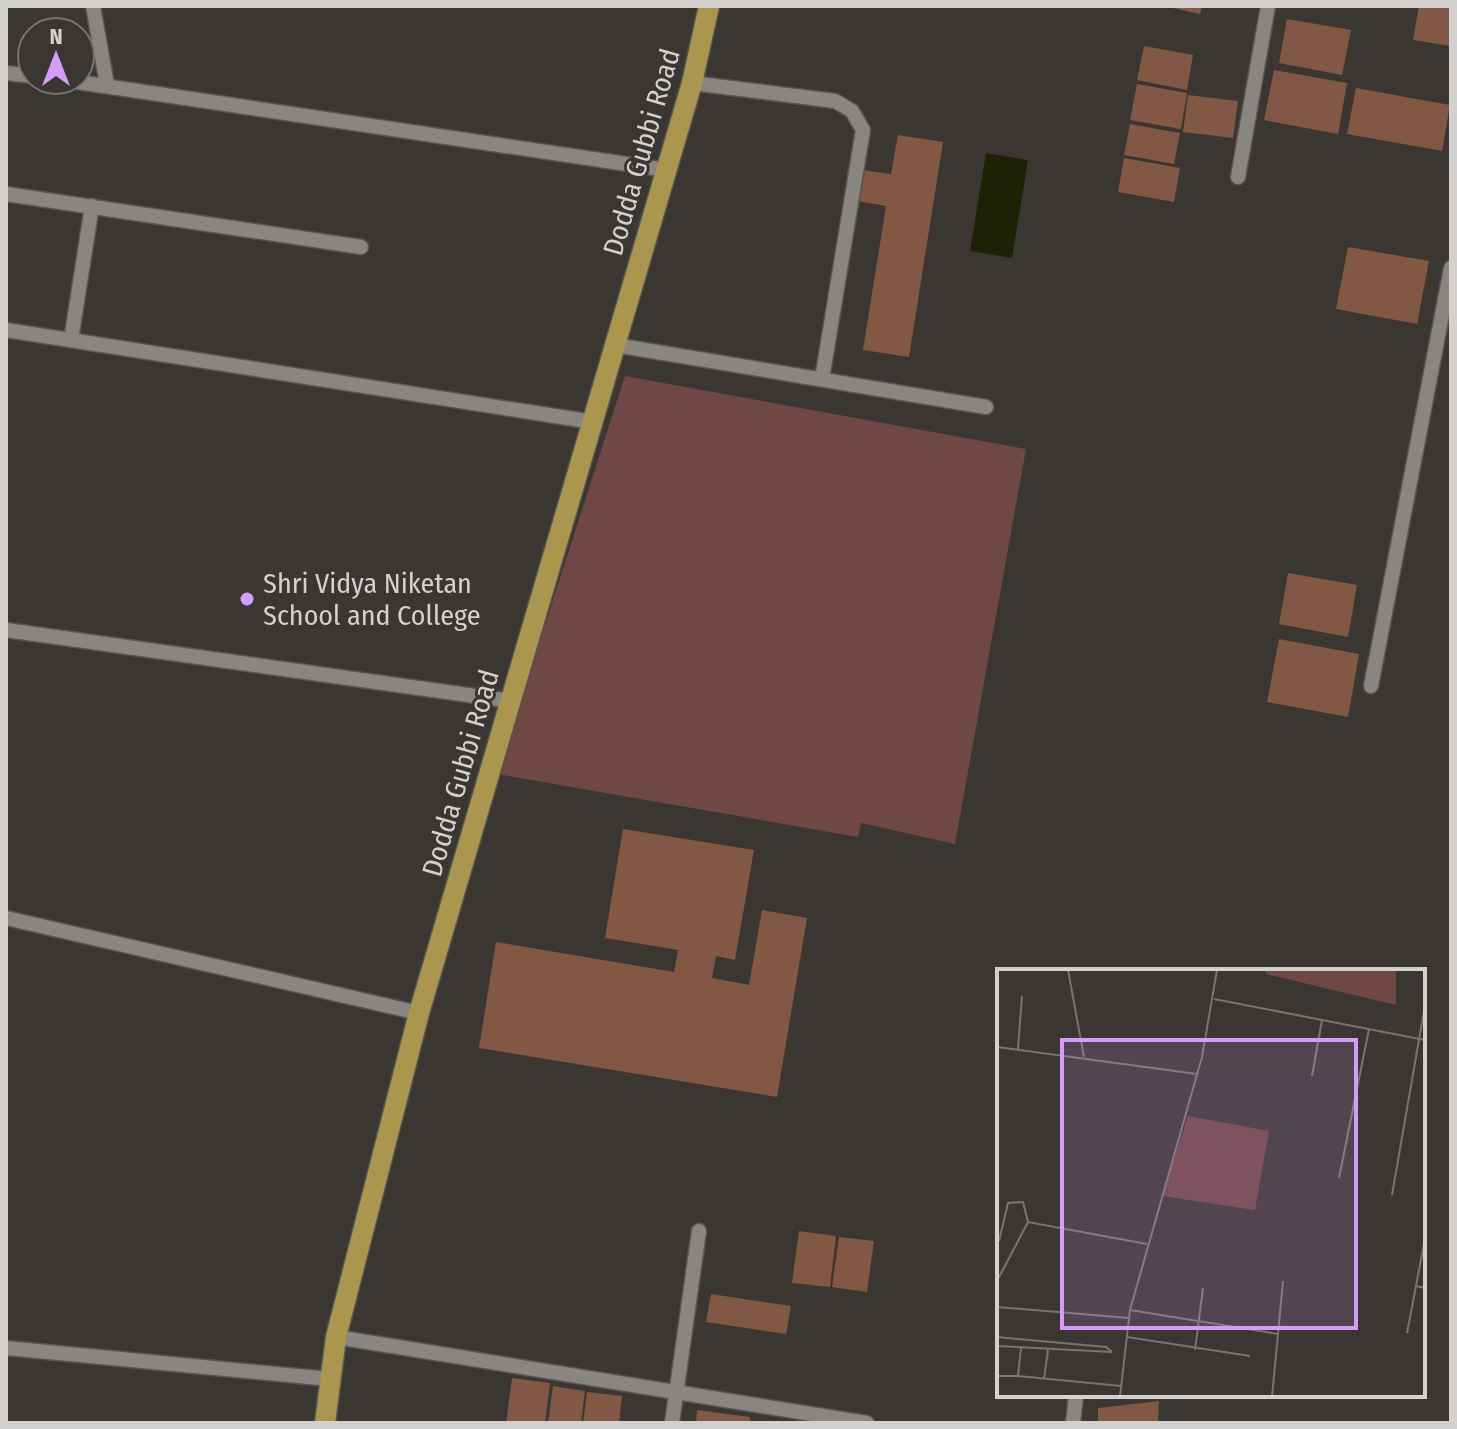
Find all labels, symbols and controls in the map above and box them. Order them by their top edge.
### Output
north arrow [16,16,96,96]
text: N [49,23,63,50]
street label: Dodda Gubbi Road [596,45,687,259]
place label: Shri Vidya Niketan School and College [263,567,481,632]
marker: Shri Vidya Niketan School and College [238,590,256,608]
street label: Dodda Gubbi Road [415,666,506,880]
inset map [997,969,1425,1397]

